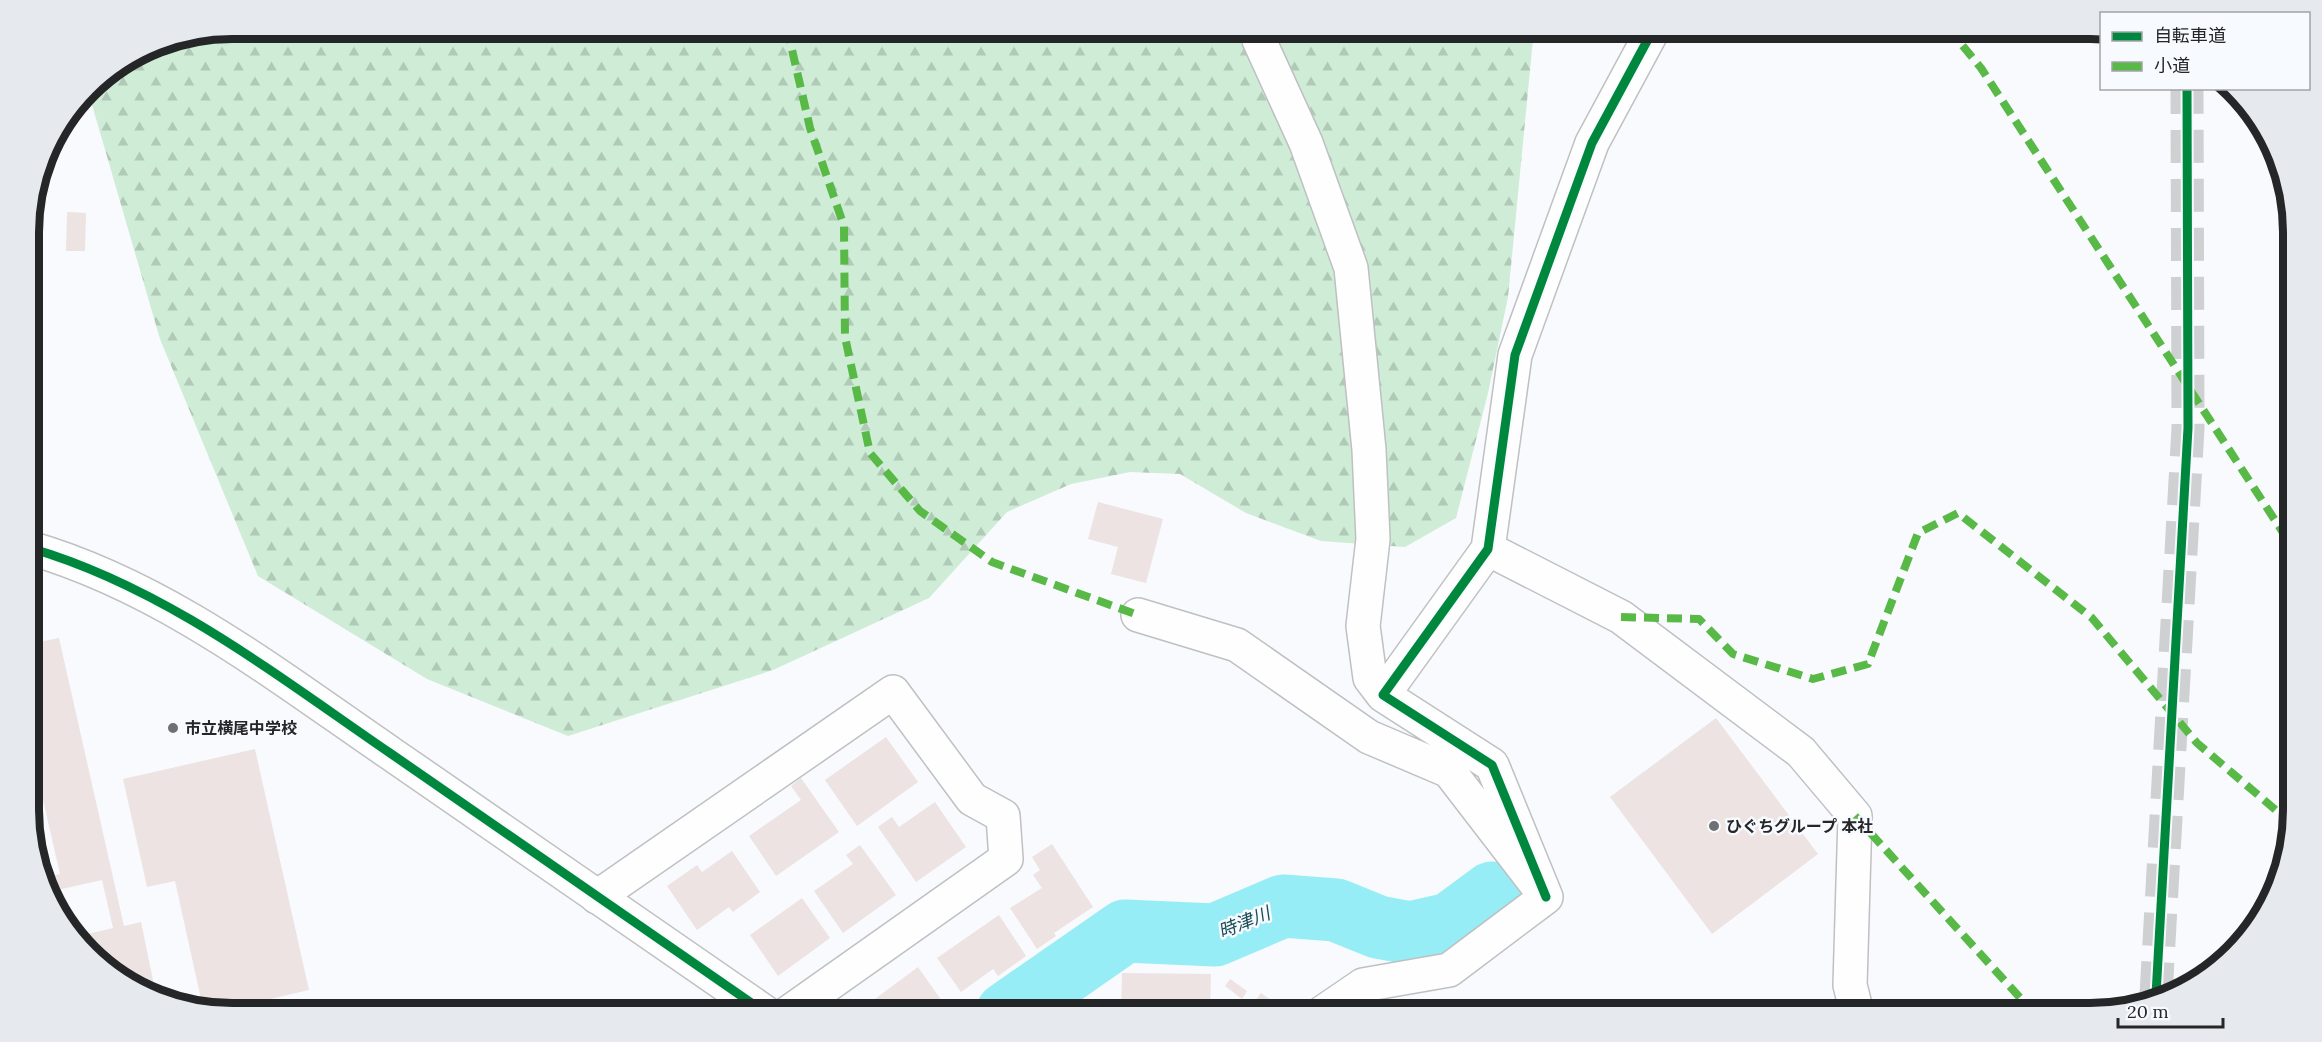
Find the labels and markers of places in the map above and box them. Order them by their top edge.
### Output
place label: 市立横尾中学校 [185,718,297,738]
marker: 市立横尾中学校 [166,721,180,735]
place label: ひぐちグループ 本社 [1726,816,1873,836]
marker: ひぐちグループ 本社 [1707,819,1721,833]

